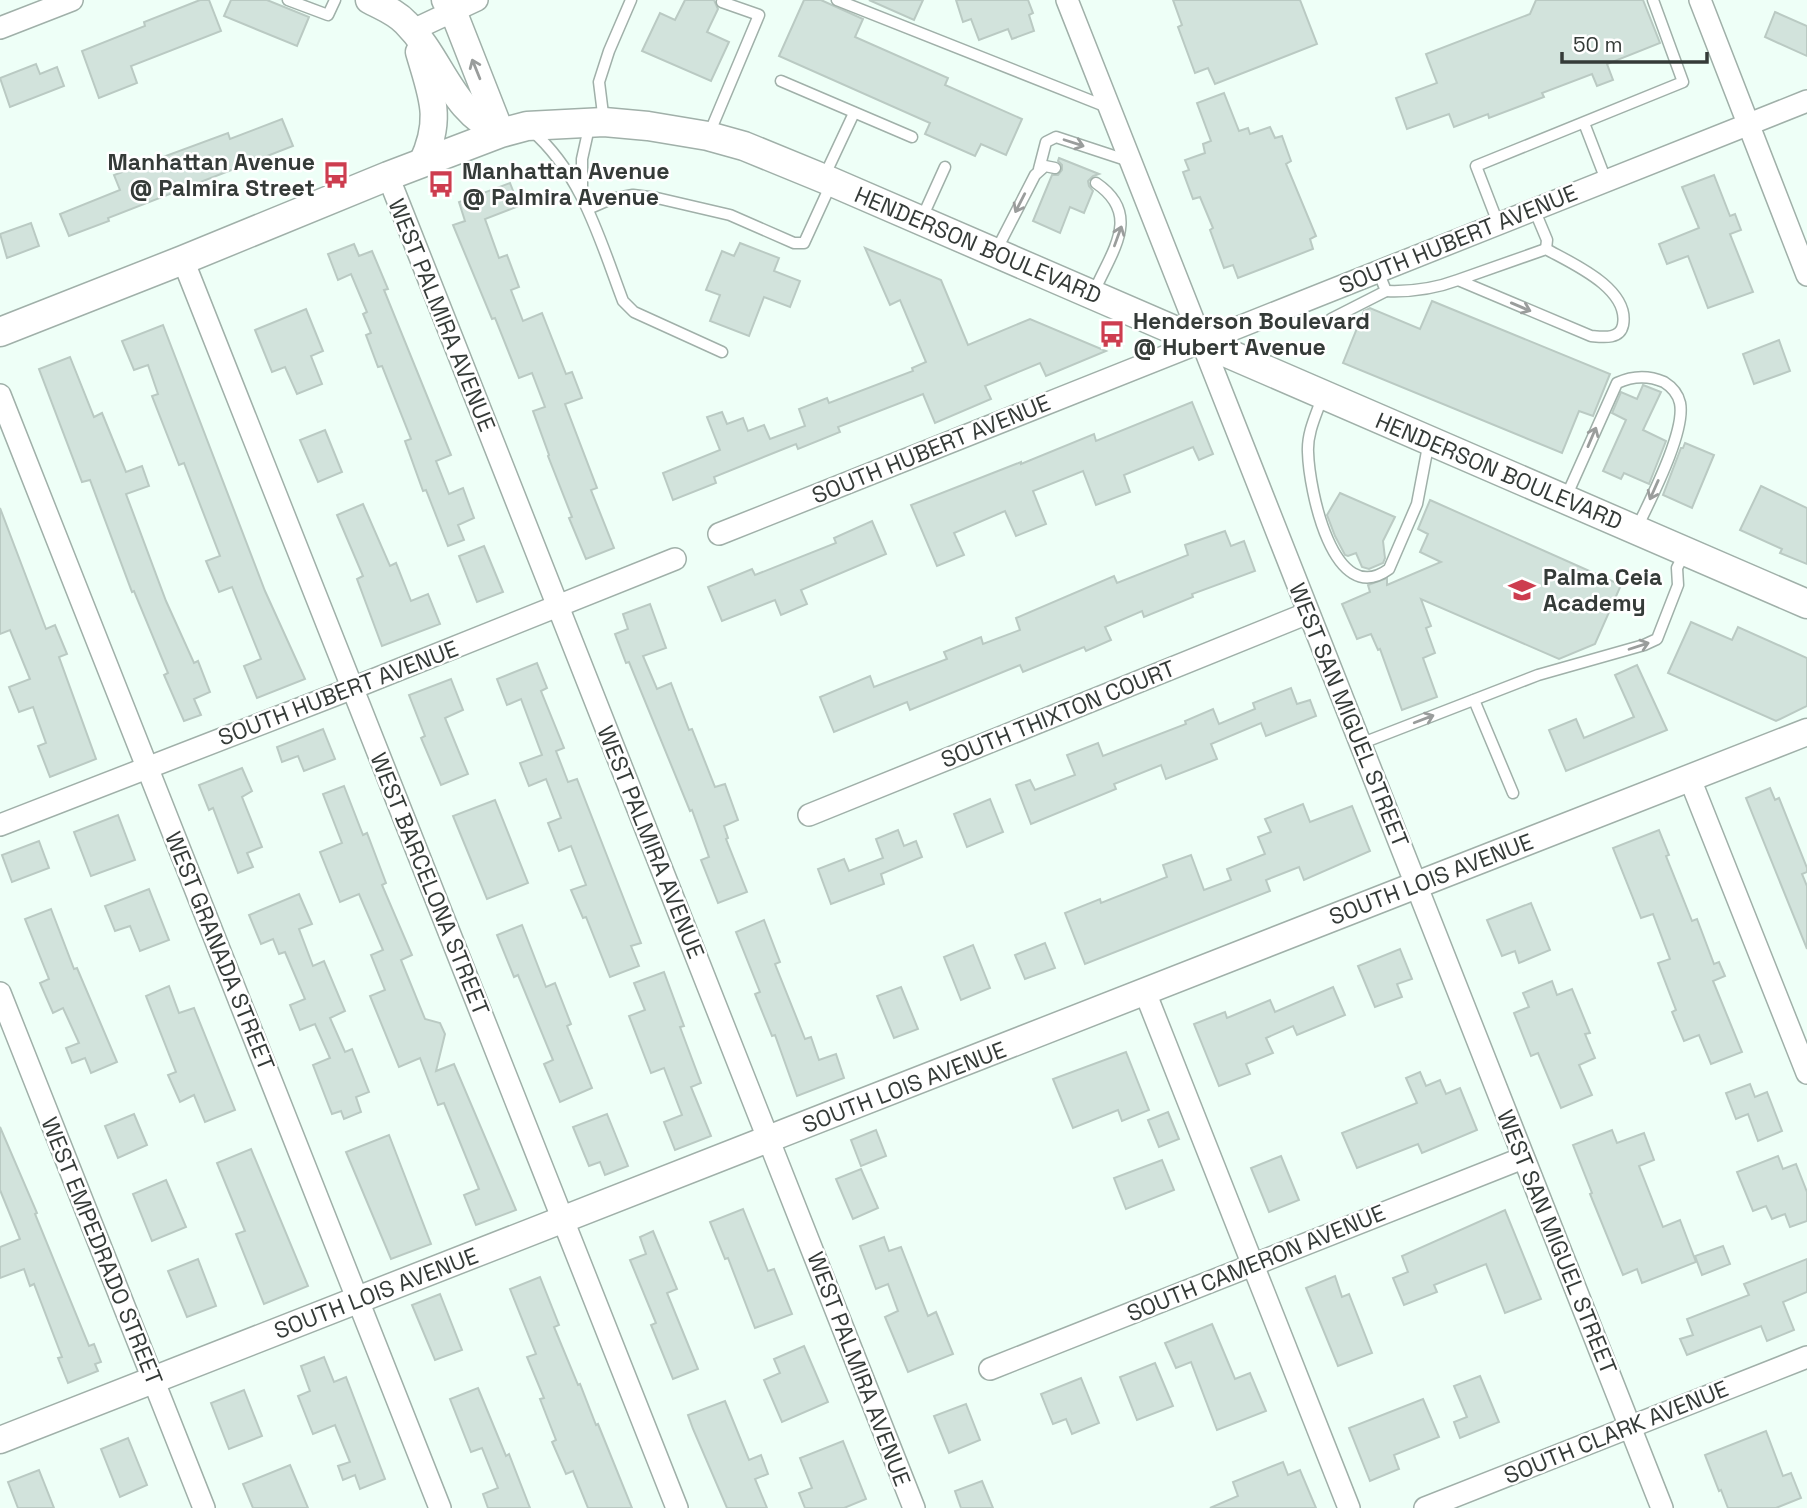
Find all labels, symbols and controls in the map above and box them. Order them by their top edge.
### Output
scale bar [1562,21,1707,65]
text: 50 m [1573,31,1623,58]
one-way arrow [468,59,481,81]
one-way arrow [1062,138,1084,150]
place label: Manhattan Avenue @ Palmira Street [107,147,315,203]
place label: Manhattan Avenue @ Palmira Avenue [462,156,670,212]
bus stop icon: Manhattan Avenue @ Palmira Street [321,160,351,190]
bus stop icon: Manhattan Avenue @ Palmira Avenue [426,169,456,199]
street label: SOUTH HUBERT AVENUE [1334,177,1582,301]
street label: HENDERSON BOULEVARD [850,179,1106,311]
one-way arrow [1013,192,1026,213]
street label: WEST PALMIRA AVENUE [382,194,502,436]
one-way arrow [1113,226,1125,248]
one-way arrow [1509,301,1531,314]
place label: Henderson Boulevard @ Hubert Avenue [1133,306,1370,362]
bus stop icon: Henderson Boulevard @ Hubert Avenue [1097,319,1127,349]
street label: SOUTH HUBERT AVENUE [807,387,1055,511]
street label: HENDERSON BOULEVARD [1371,405,1627,537]
one-way arrow [1586,427,1599,448]
one-way arrow [1647,479,1660,500]
place label: Palma Ceia Academy [1543,562,1662,618]
school or university icon: Palma Ceia Academy [1507,575,1537,605]
street label: WEST SAN MIGUEL STREET [1282,578,1416,852]
street label: SOUTH HUBERT AVENUE [214,633,462,753]
one-way arrow [1627,639,1649,651]
street label: SOUTH THIXTON COURT [936,653,1180,775]
one-way arrow [1412,712,1434,725]
street label: WEST PALMIRA AVENUE [591,721,711,963]
street label: WEST BARCELONA STREET [363,748,497,1020]
street label: SOUTH LOIS AVENUE [1325,826,1537,932]
street label: WEST GRANADA STREET [158,827,282,1075]
street label: SOUTH LOIS AVENUE [798,1034,1010,1140]
street label: WEST SAN MIGUEL STREET [1490,1105,1624,1379]
street label: WEST EMPEDRADO STREET [34,1113,170,1389]
street label: SOUTH CAMERON AVENUE [1122,1197,1390,1329]
street label: SOUTH LOIS AVENUE [270,1240,482,1346]
street label: WEST PALMIRA AVENUE [800,1248,918,1490]
street label: SOUTH CLARK AVENUE [1499,1373,1733,1491]

